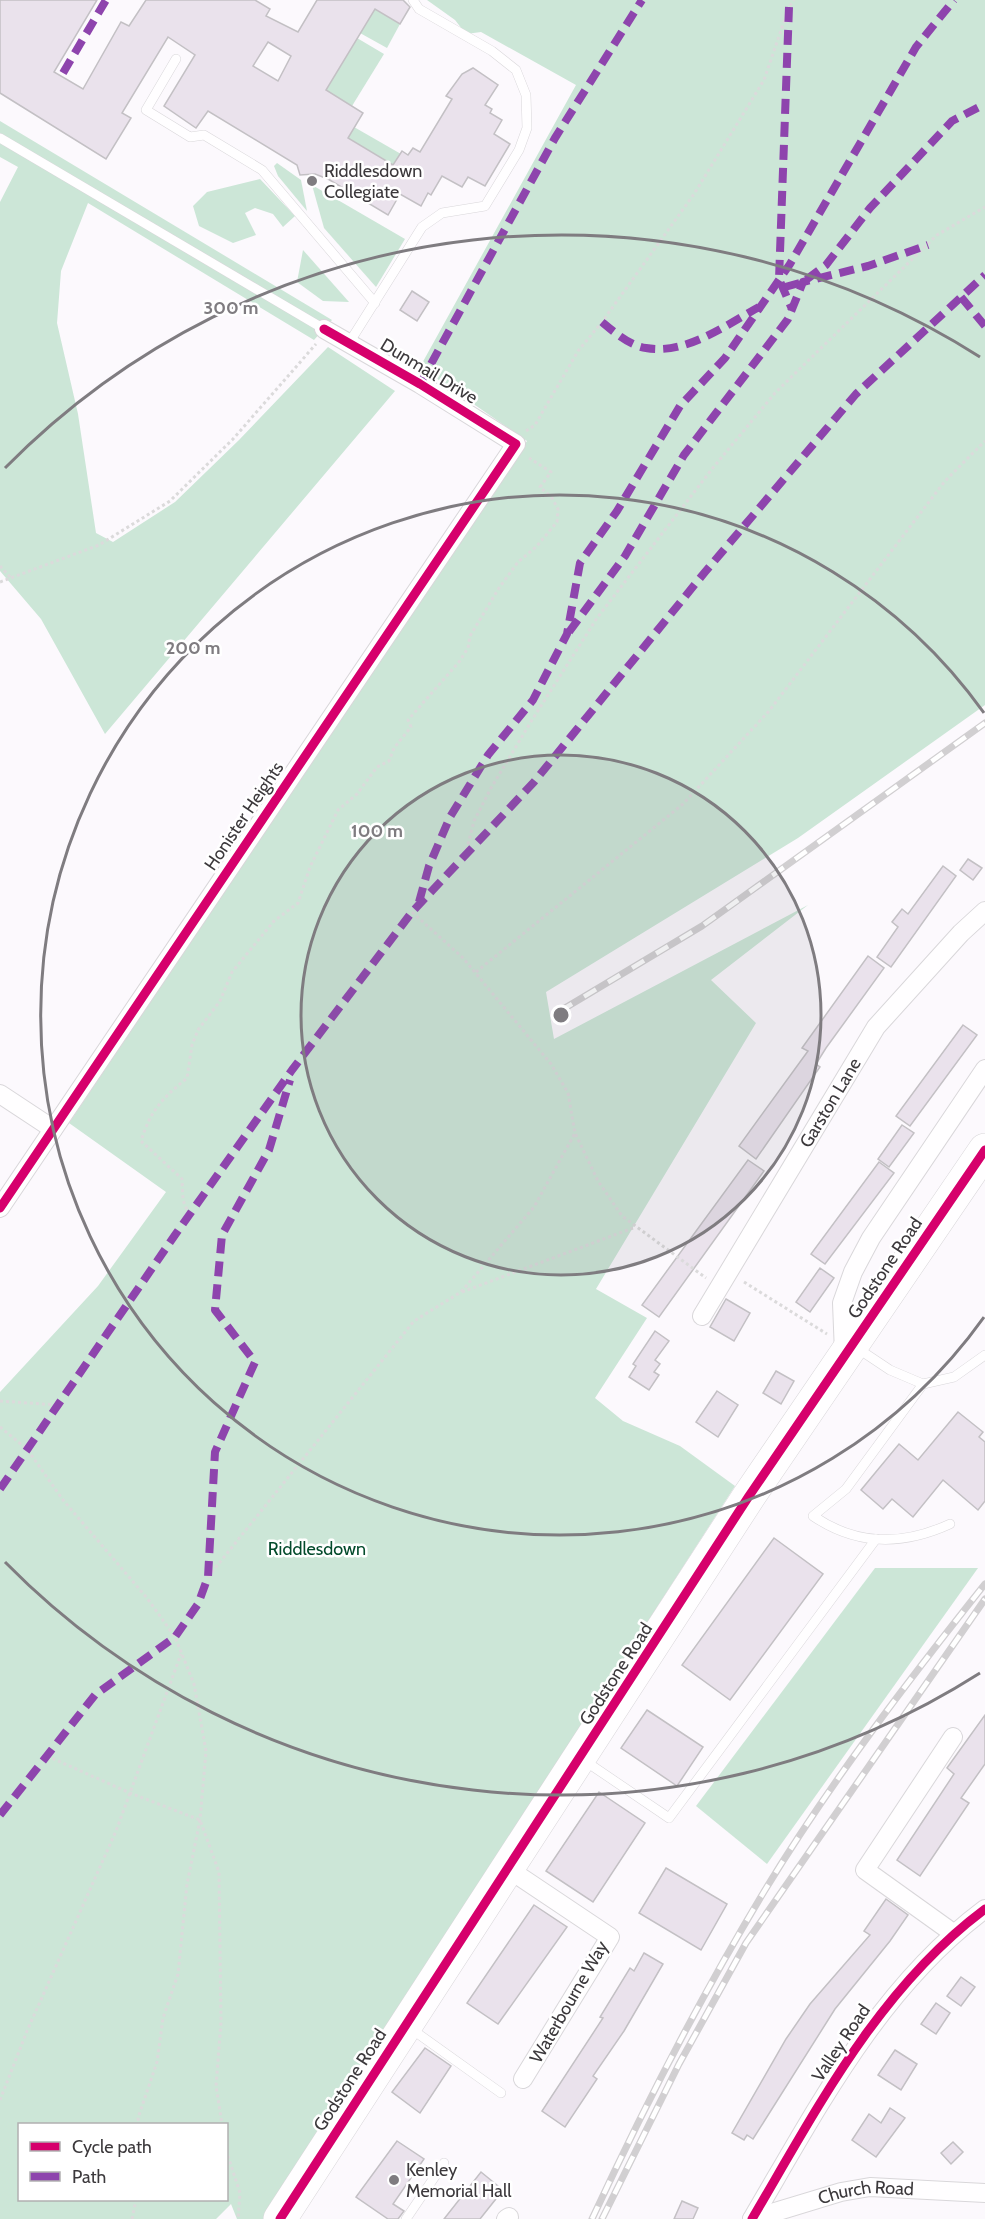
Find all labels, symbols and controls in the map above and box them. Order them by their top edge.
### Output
place label: Riddlesdown Collegiate [324,160,422,203]
marker: Riddlesdown Collegiate [305,174,319,188]
text: 300 m [204,297,258,319]
street label: Dunmail Drive [376,333,482,409]
text: 200 m [166,637,220,659]
street label: Honister Heights [200,758,288,874]
text: 100 m [351,820,403,842]
centre of rings [551,1005,571,1025]
street label: Garston Lane [795,1054,866,1152]
street label: Godstone Road [843,1213,927,1323]
park label: Riddlesdown [268,1538,366,1560]
street label: Godstone Road [575,1619,657,1729]
street label: Waterbourne Way [525,1937,613,2067]
street label: Valley Road [807,2000,875,2086]
street label: Godstone Road [309,2025,391,2135]
legend [18,2123,228,2201]
text: Cycle path [72,2136,152,2158]
place label: Kenley Memorial Hall [406,2159,512,2202]
text: Path [72,2166,106,2188]
marker: Kenley Memorial Hall [387,2173,401,2187]
street label: Church Road [815,2176,915,2209]

